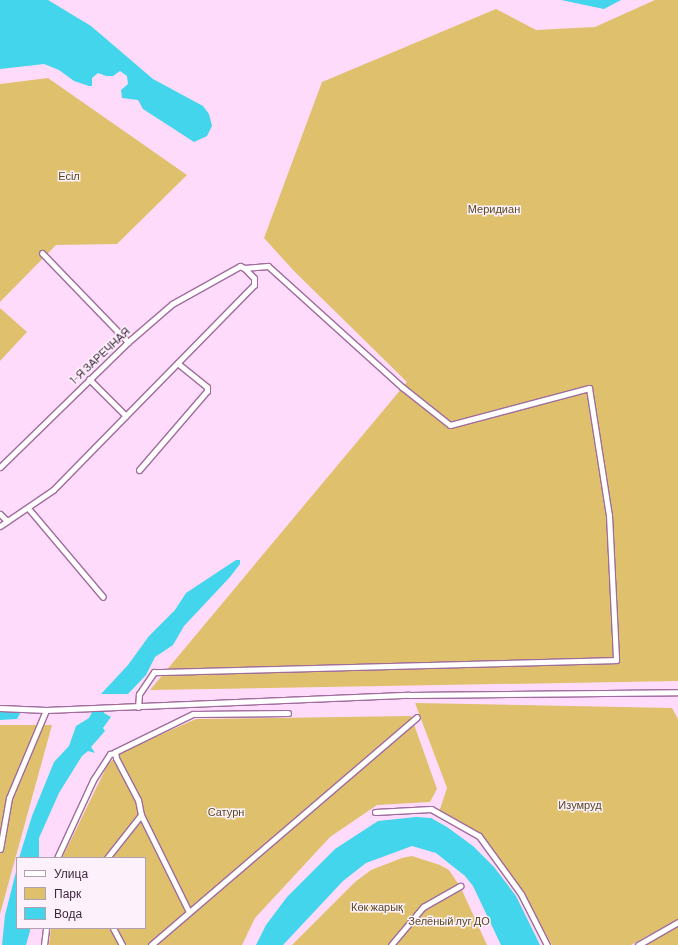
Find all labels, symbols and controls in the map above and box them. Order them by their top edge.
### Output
park label: Есіл [58,169,80,183]
park label: Меридиан [468,202,520,216]
street label: 1-Я ЗАРЕЧНАЯ [67,325,133,387]
park label: Изумруд [558,798,602,812]
park label: Сатурн [208,805,244,819]
legend [16,857,146,929]
text: Улица [54,866,88,880]
text: Парк [54,886,81,900]
park label: Көк жарық [351,900,403,914]
text: Вода [54,906,82,920]
park label: Зелёный луг ДО [408,914,490,928]

